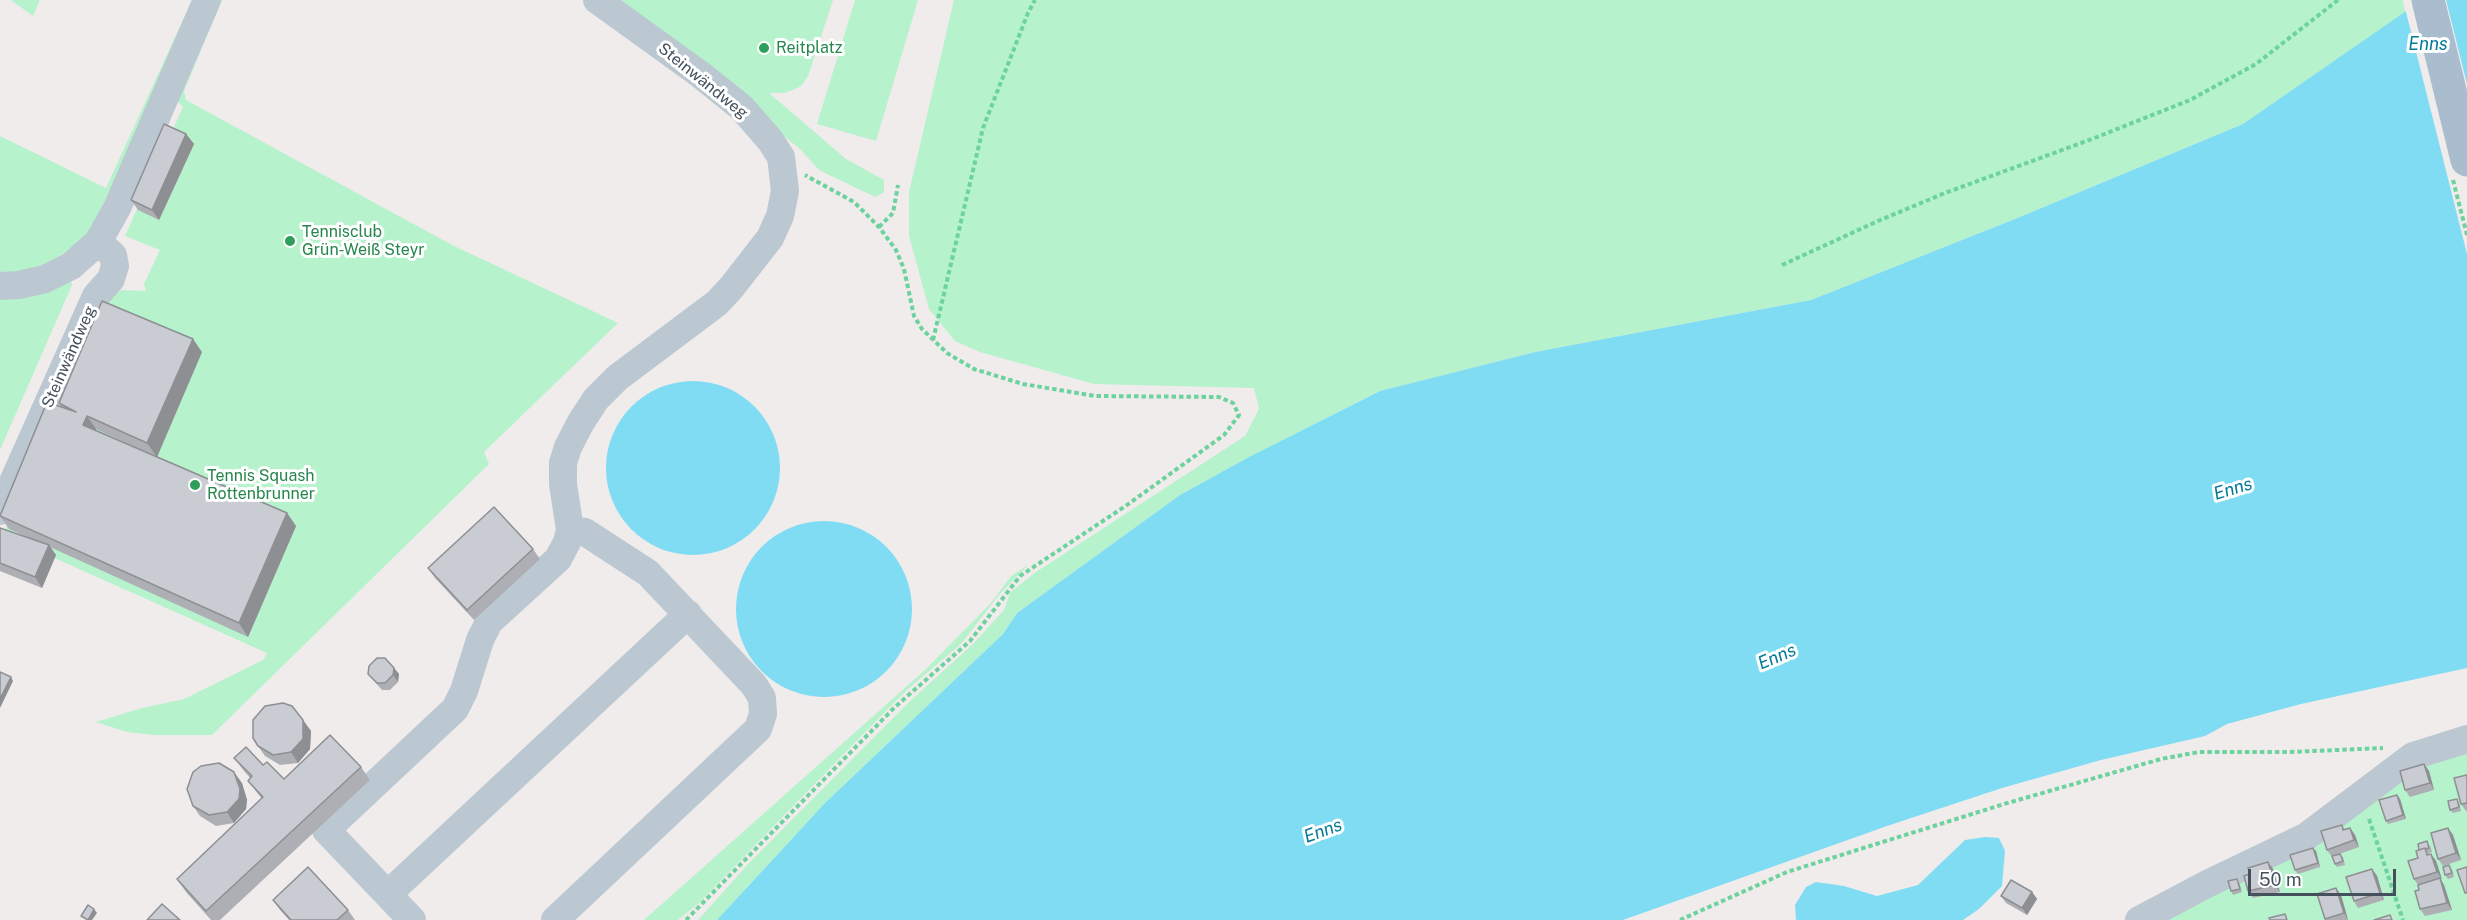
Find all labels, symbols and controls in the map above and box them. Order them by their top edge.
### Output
water label: Enns [2408,33,2448,55]
place label: Reitplatz [776,38,842,58]
street label: Steinwändweg [654,39,752,123]
marker: Reitplatz [757,41,771,55]
place label: Tennisclub Grün-Weiß Steyr [302,222,425,260]
marker: Tennisclub Grün-Weiß Steyr [283,234,297,248]
street label: Steinwändweg [38,303,100,411]
place label: Tennis Squash Rottenbrunner [207,466,315,504]
water label: Enns [2211,473,2255,505]
marker: Tennis Squash Rottenbrunner [188,478,202,492]
water label: Enns [1755,639,1799,675]
water label: Enns [1301,814,1345,848]
scale bar [2251,857,2400,895]
text: 50 m [2259,869,2302,890]

